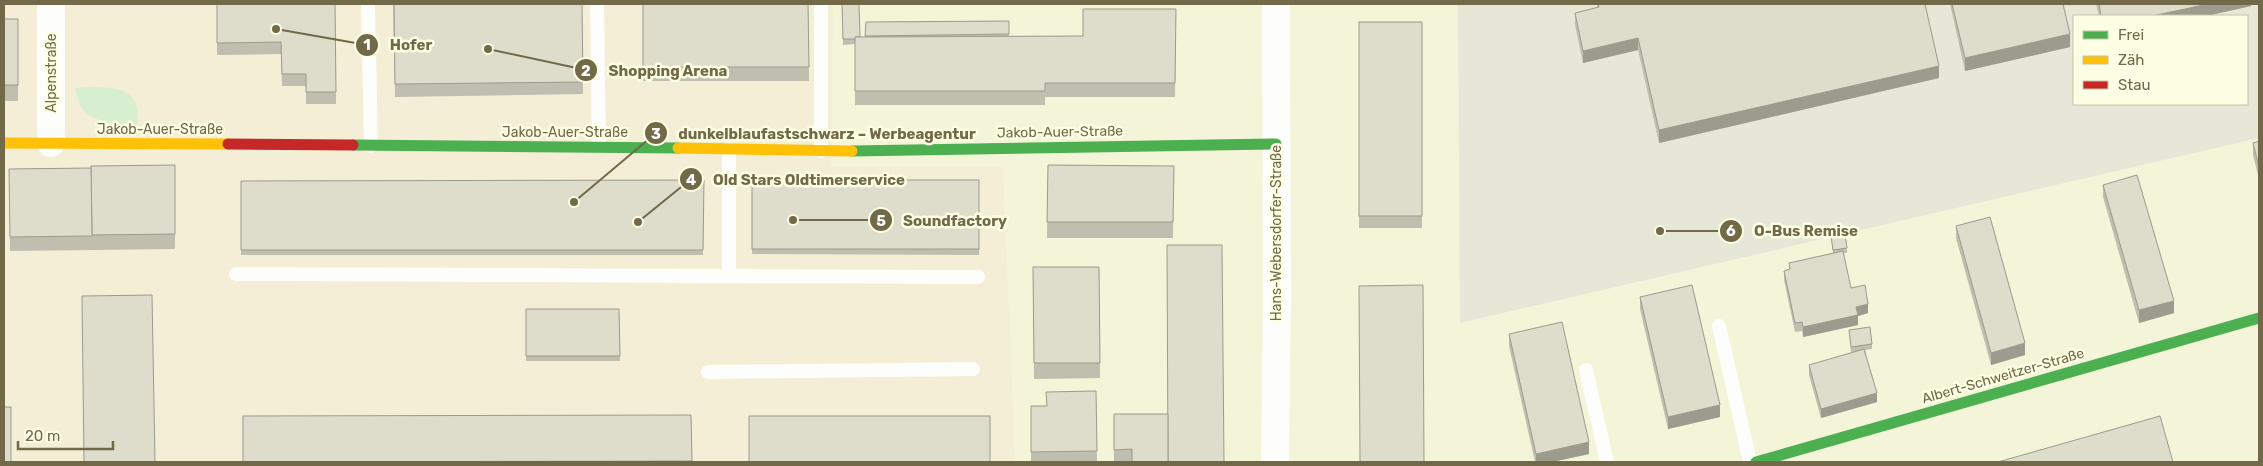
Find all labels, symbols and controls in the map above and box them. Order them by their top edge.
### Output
legend [2073,15,2248,105]
text: Frei [2118,26,2144,44]
callout: Hofer [355,30,442,60]
street label: Alpenstraße [43,33,60,113]
text: 1 [363,36,371,54]
text: Hofer [390,36,432,54]
text: Zäh [2118,51,2144,69]
callout: Shopping Arena [573,55,738,85]
text: 2 [581,62,591,80]
text: Shopping Arena [609,62,728,80]
text: Stau [2118,76,2151,94]
callout: dunkelblaufastschwarz – Werbeagentur [644,118,986,148]
street label: Jakob-Auer-Straße [97,121,223,138]
street label: Jakob-Auer-Straße [997,122,1123,142]
street label: Jakob-Auer-Straße [502,124,628,141]
text: 3 [651,125,661,143]
text: dunkelblaufastschwarz – Werbeagentur [678,125,976,143]
street label: Hans-Webersdorfer-Straße [1268,145,1285,321]
callout: Old Stars Oldtimerservice [678,164,915,194]
text: 4 [686,171,696,189]
text: Old Stars Oldtimerservice [713,171,905,189]
callout: Soundfactory [868,205,1017,235]
text: 5 [876,212,886,230]
text: Soundfactory [903,212,1007,230]
callout: O-Bus Remise [1719,216,1868,246]
text: 6 [1726,222,1736,240]
text: O-Bus Remise [1754,222,1858,240]
street label: Albert-Schweitzer-Straße [1920,345,2086,407]
scale bar [18,418,112,450]
text: 20 m [25,427,60,445]

